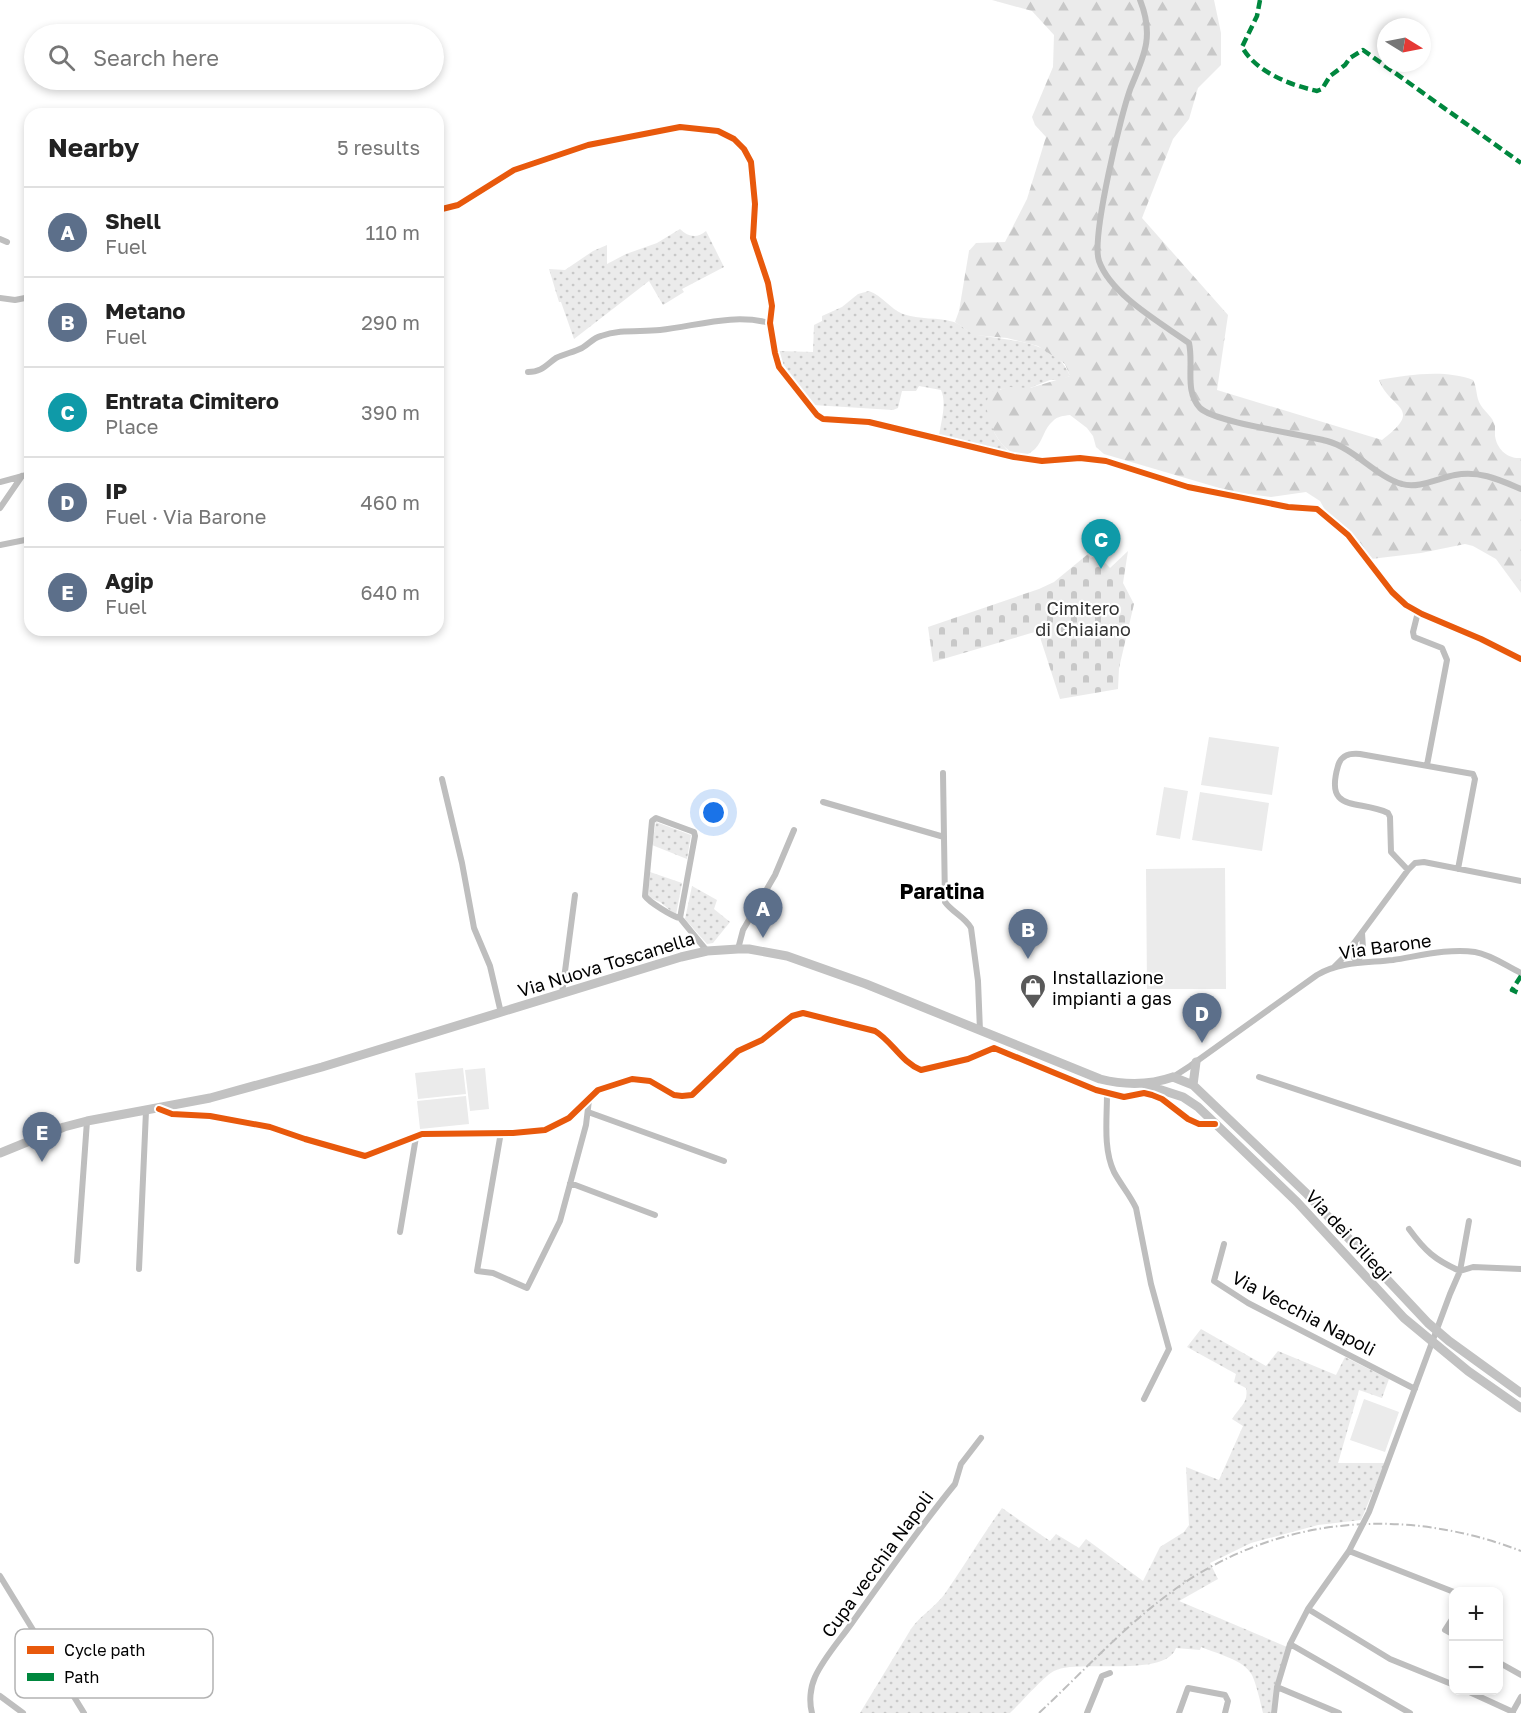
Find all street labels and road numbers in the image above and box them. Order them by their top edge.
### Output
street label: Via Nuova Toscanella [515,927,697,1001]
street label: Via Barone [1337,929,1433,963]
street label: Via dei Ciliegi [1301,1185,1397,1285]
street label: Via Vecchia Napoli [1228,1266,1380,1360]
street label: Cupa vecchia Napoli [817,1487,937,1641]

